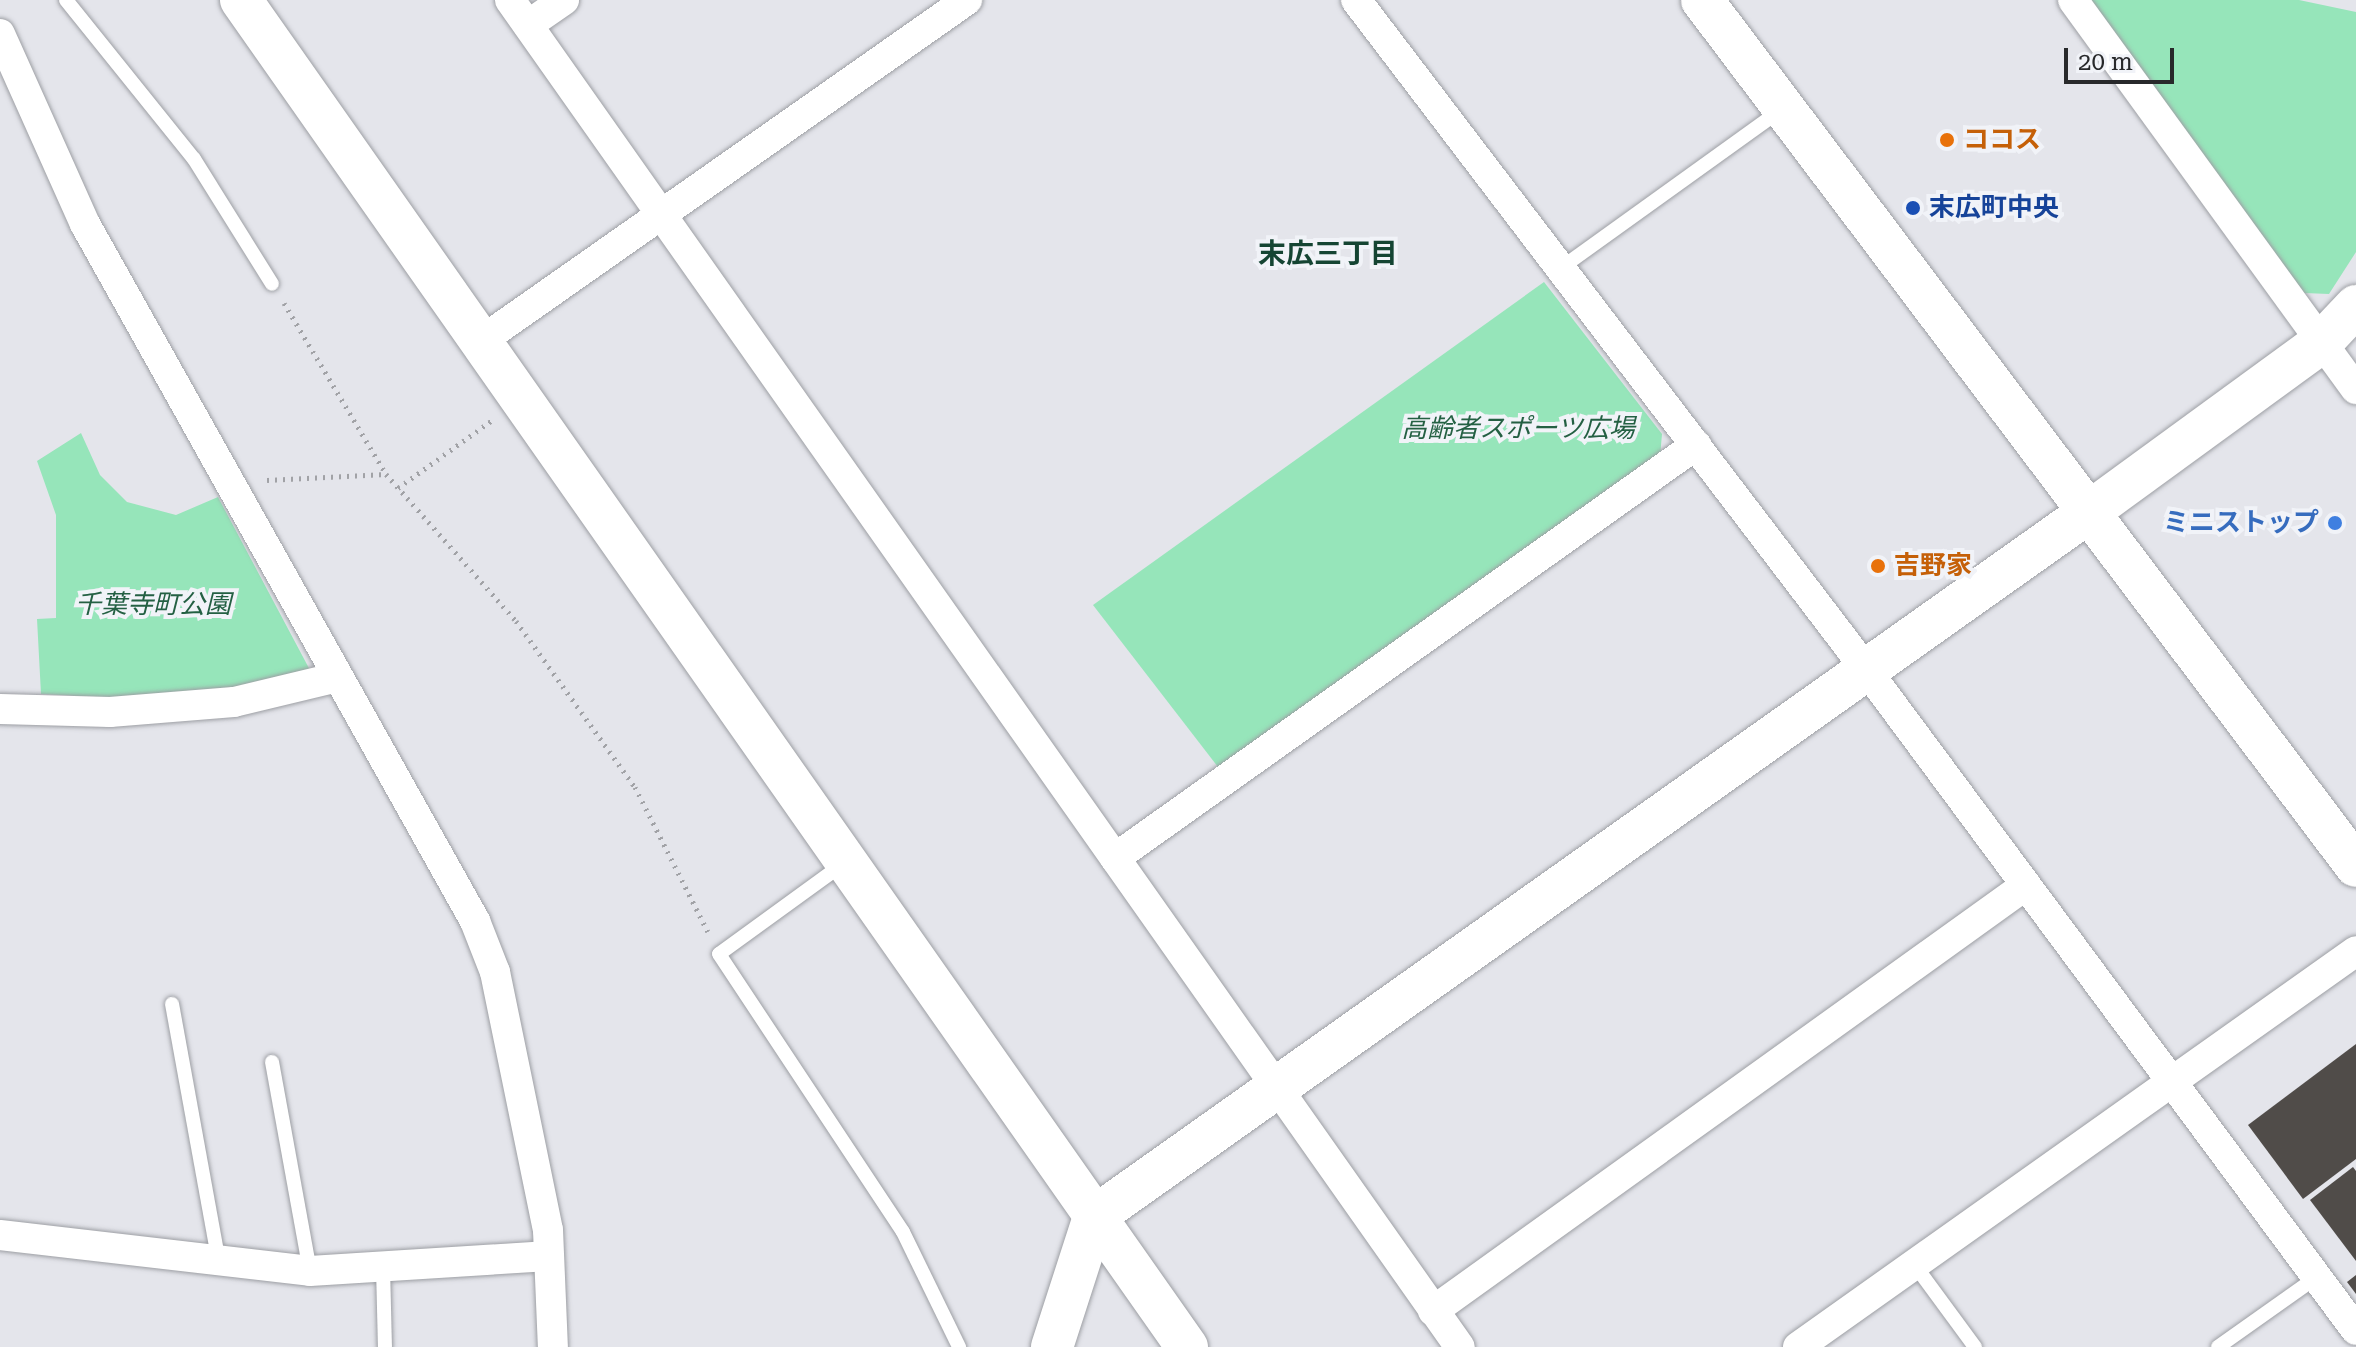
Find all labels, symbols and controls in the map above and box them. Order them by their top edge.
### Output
scale bar [2068,32,2178,82]
text: 20 m [2078,48,2133,76]
place label: ココス [1963,124,2041,156]
marker: ココス [1938,131,1956,149]
place label: 末広町中央 [1929,192,2059,224]
marker: 末広町中央 [1904,199,1922,217]
district label: 末広三丁目 [1258,237,1398,271]
park label: 高齢者スポーツ広場 [1401,413,1635,445]
place label: ミニストップ [2163,507,2319,539]
marker: ミニストップ [2326,514,2344,532]
place label: 吉野家 [1894,550,1972,582]
marker: 吉野家 [1869,557,1887,575]
park label: 千葉寺町公園 [75,589,231,621]

